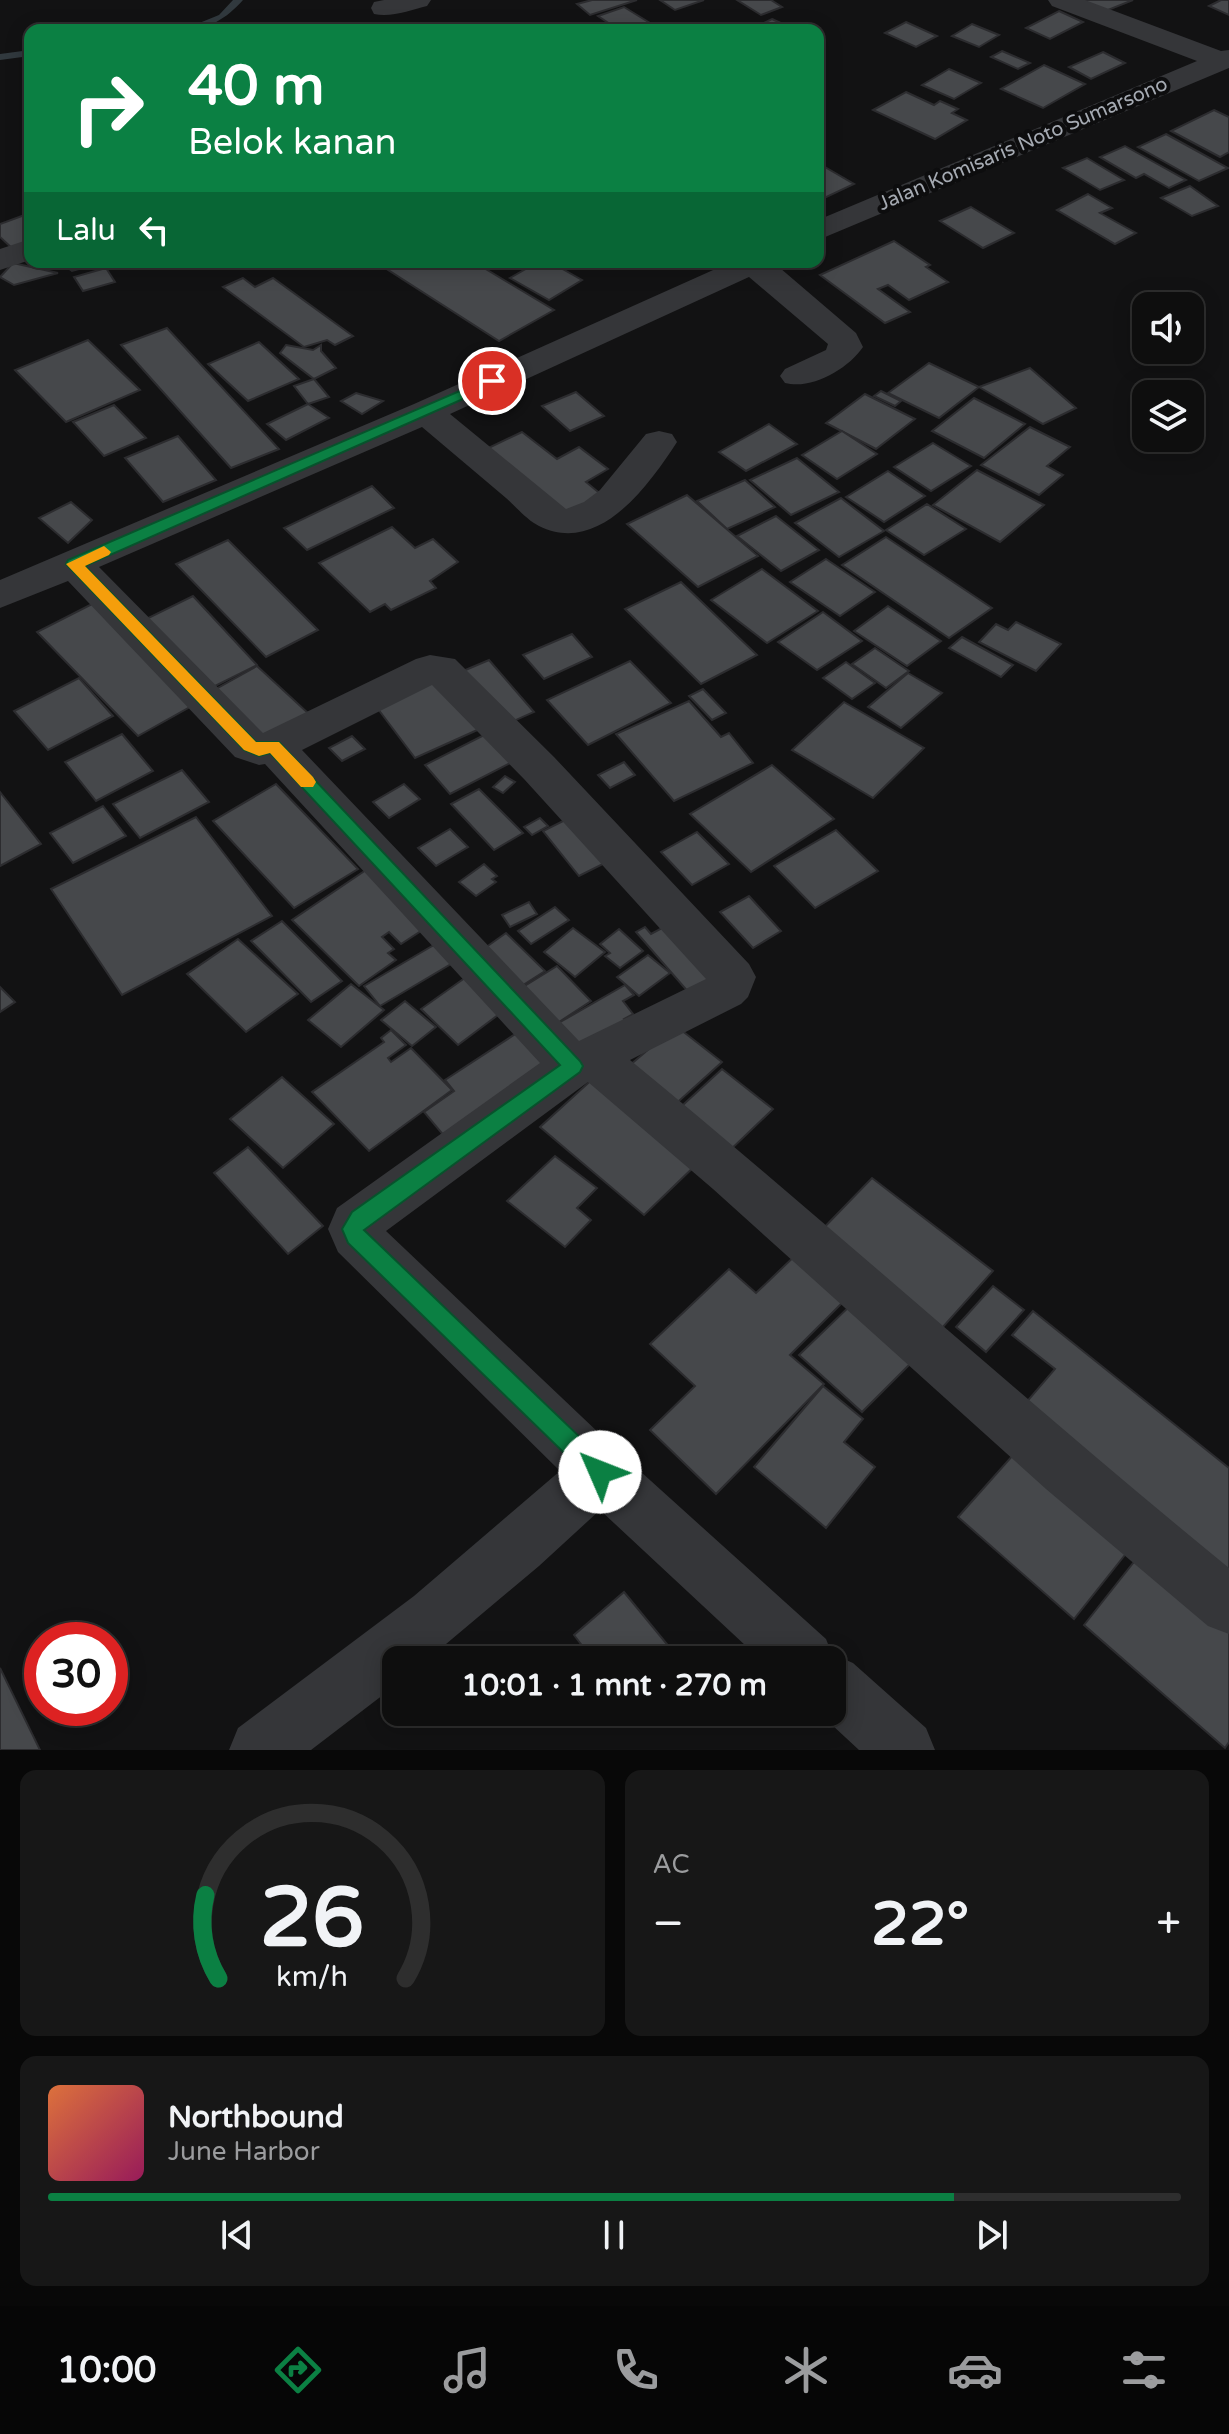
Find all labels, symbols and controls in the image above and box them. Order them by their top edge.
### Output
text: 40 m [188,53,324,120]
icon: right [56,56,160,160]
street label: Jalan Komisaris Noto Sumarsono [875,72,1171,216]
text: Belok kanan [188,121,397,164]
icon: left [132,208,176,252]
text: Lalu [56,212,116,249]
map controls [1132,292,1204,452]
button: sound [1132,292,1204,364]
pin [458,347,526,415]
icon: arrive [470,359,514,403]
button: layers [1132,380,1204,452]
position arrow [558,1430,642,1514]
speed limit sign: 30 [24,1622,128,1726]
text: 10:01 · 1 mnt · 270 m [461,1667,767,1704]
text: AC [653,1849,690,1880]
text: 26 [260,1869,364,1969]
text: 22° [871,1889,969,1961]
text: − [653,1898,684,1951]
text: + [1156,1898,1181,1951]
text: km/h [276,1960,348,1994]
text: Northbound [168,2099,344,2136]
text: June Harbor [168,2136,320,2167]
icon: previous [215,2213,259,2257]
icon: pause [592,2213,636,2257]
icon: next [970,2213,1014,2257]
icon: directions [270,2342,326,2398]
icon: music [439,2342,495,2398]
icon: phone [608,2342,664,2398]
icon: climate [778,2342,834,2398]
icon: car [947,2342,1003,2398]
icon: filters [1116,2342,1172,2398]
text: 10:00 [57,2349,156,2392]

